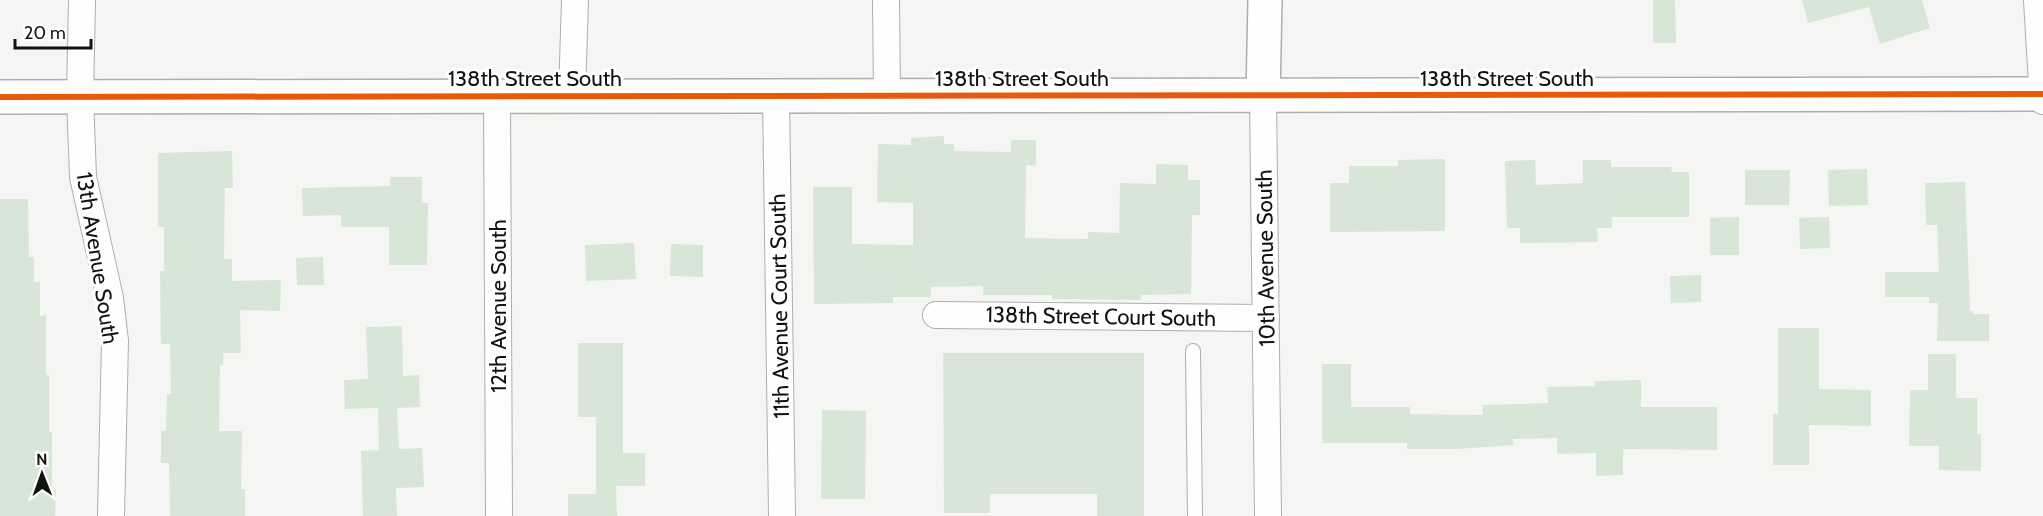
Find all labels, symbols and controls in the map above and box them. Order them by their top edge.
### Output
scale bar [15,12,92,50]
text: 20 m [24,22,66,44]
street label: 138th Street South [448,65,622,92]
street label: 138th Street South [935,65,1109,92]
street label: 138th Street South [1420,65,1594,92]
street label: 10th Avenue South [1250,169,1281,347]
street label: 13th Avenue South [71,170,124,346]
street label: 11th Avenue Court South [764,193,795,419]
street label: 12th Avenue South [485,219,512,393]
street label: 138th Street Court South [986,301,1216,332]
north arrow [12,444,72,504]
text: N [36,450,48,469]

